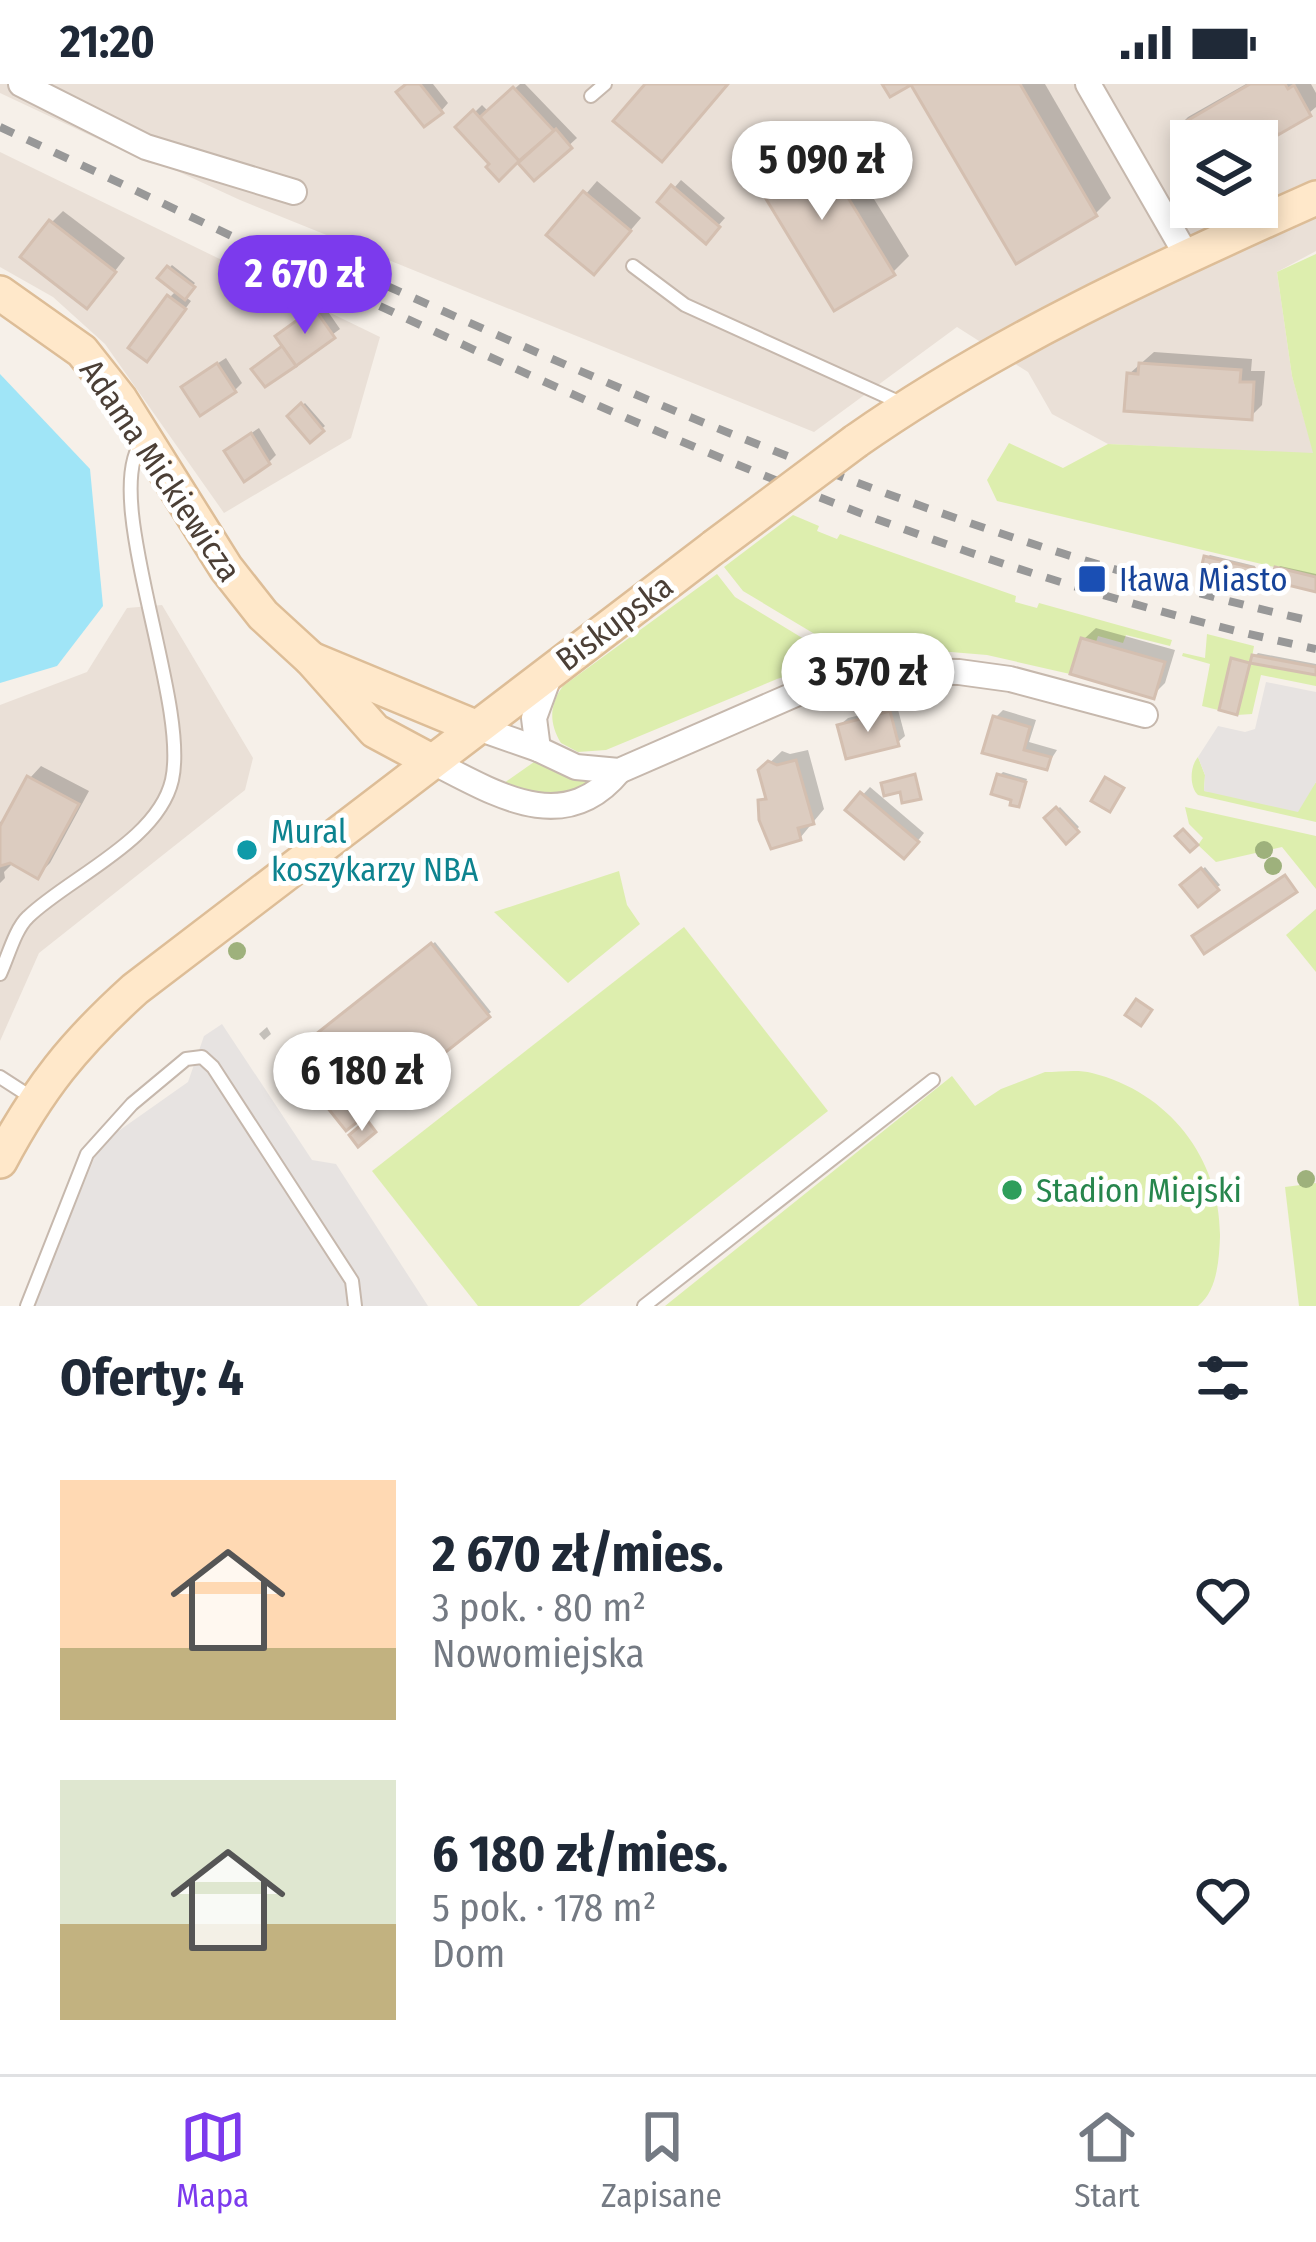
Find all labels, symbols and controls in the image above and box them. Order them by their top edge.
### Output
text: 21:20 [60,15,155,69]
map controls [1170,120,1278,228]
button: layers [1170,120,1278,228]
pin: 5 090 zł [698,121,946,223]
text: 5 090 zł [759,137,885,183]
pin: 2 670 zł [181,235,429,337]
text: 2 670 zł [245,251,365,297]
street label: Adama Mickiewicza [71,352,249,589]
place label: Iława Miasto [1119,560,1288,600]
marker: Iława Miasto [1076,563,1108,595]
street label: Biskupska [548,566,681,680]
pin: 3 570 zł [744,633,992,735]
text: 3 570 zł [808,649,928,695]
place label: Mural koszykarzy NBA [271,812,479,890]
marker: Mural koszykarzy NBA [234,837,260,863]
pin: 6 180 zł [238,1032,486,1134]
text: 6 180 zł [300,1048,424,1094]
place label: Stadion Miejski [1036,1171,1242,1211]
marker: Stadion Miejski [999,1177,1025,1203]
icon: filters [1190,1345,1256,1411]
text: Oferty: 4 [60,1347,244,1409]
text: 2 670 zł/mies. [432,1523,724,1585]
icon: home [156,1528,300,1672]
icon: heart [1190,1567,1256,1633]
text: 3 pok. · 80 m² [432,1585,646,1631]
text: Nowomiejska [432,1631,645,1677]
text: 6 180 zł/mies. [432,1823,728,1885]
icon: home [156,1828,300,1972]
icon: heart [1190,1867,1256,1933]
text: 5 pok. · 178 m² [432,1885,656,1931]
text: Dom [432,1931,505,1977]
tab: Mapa [176,2104,249,2216]
tab: Zapisane [601,2104,722,2216]
tab: Start [1074,2104,1140,2216]

